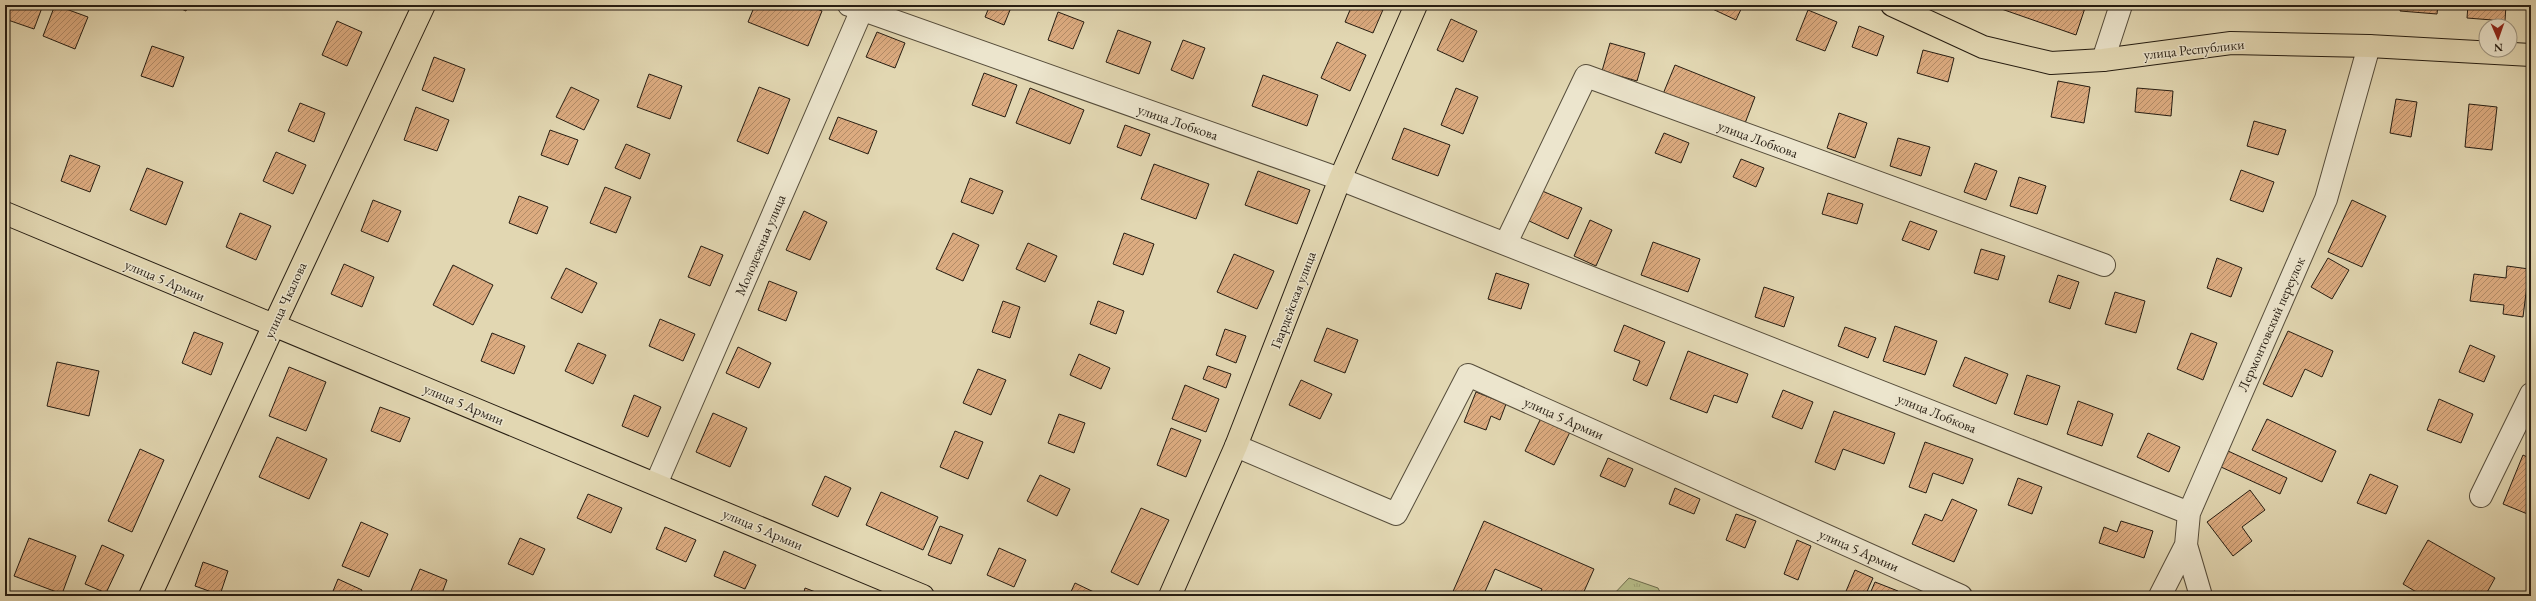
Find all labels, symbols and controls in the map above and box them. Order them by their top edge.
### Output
north arrow [2478,18,2518,58]
street label: улица Республики [2143,35,2246,63]
text: N [2494,41,2503,55]
street label: улица Лобкова [1135,100,1221,144]
street label: улица Лобкова [1716,116,1801,162]
street label: Молодежная улица [731,191,790,298]
street label: Гвардейская улица [1266,248,1320,351]
street label: Лермонтовский переулок [2233,254,2309,394]
street label: улица 5 Армии [122,255,208,305]
street label: улица Чкалова [259,259,311,341]
street label: улица 5 Армии [421,379,507,429]
street label: улица Лобкова [1895,389,1980,437]
street label: улица 5 Армии [1521,392,1607,444]
street label: улица 5 Армии [720,504,806,554]
street label: улица 5 Армии [1816,524,1902,576]

